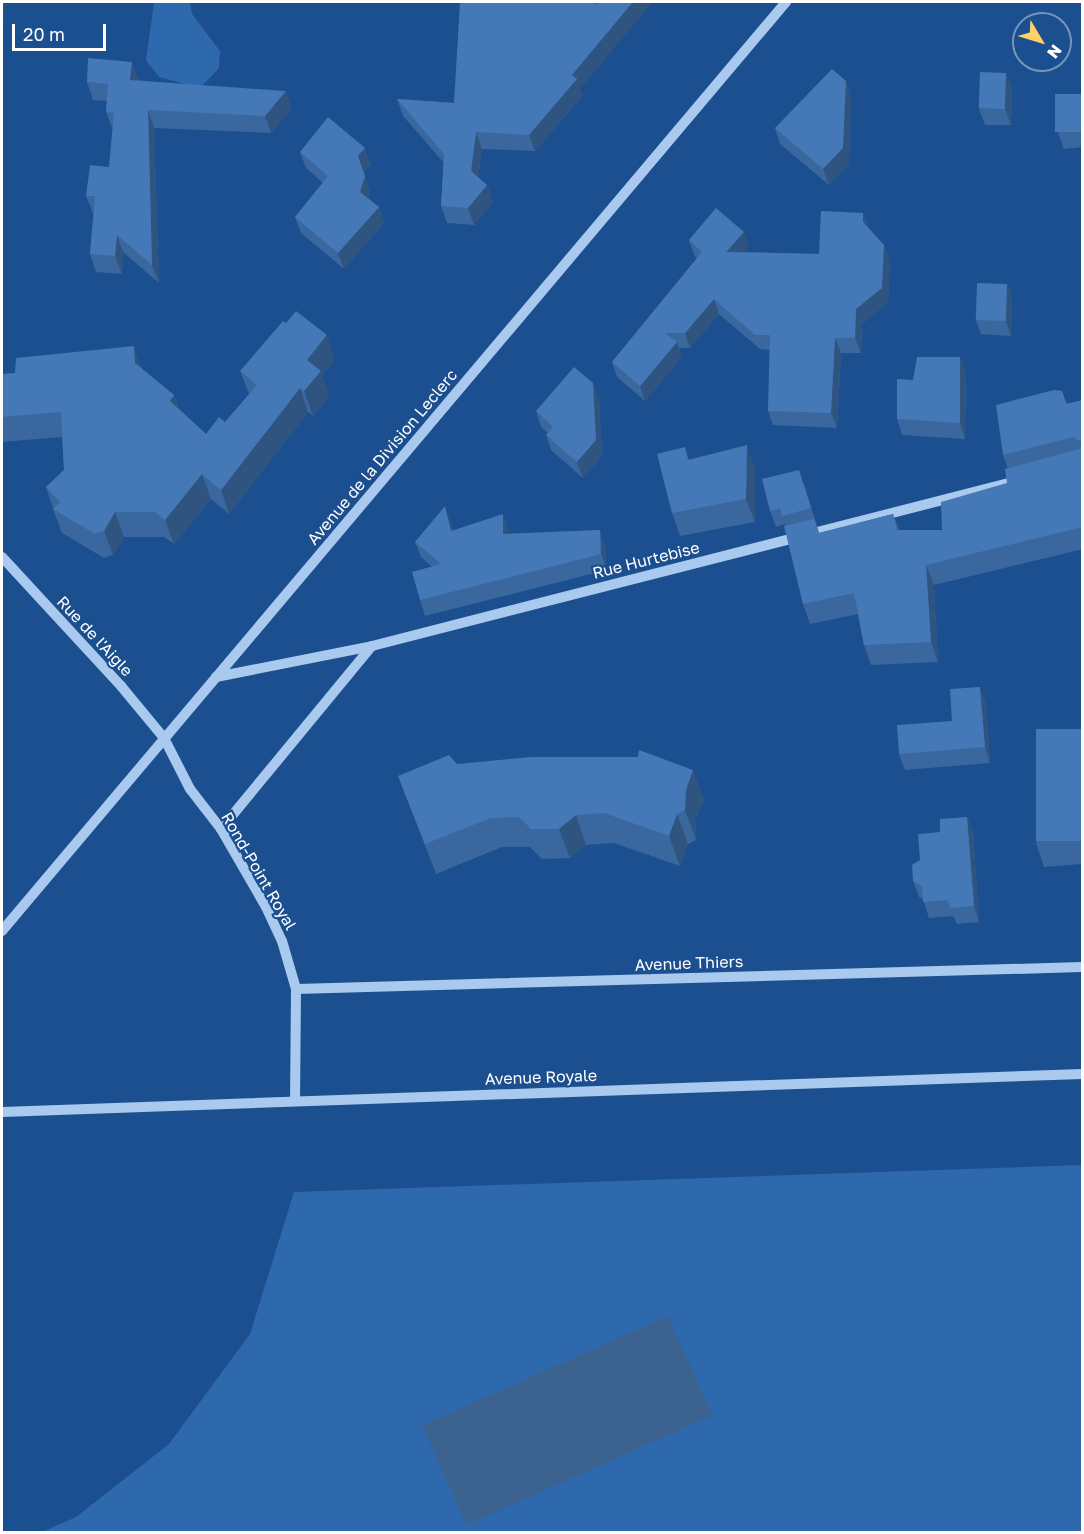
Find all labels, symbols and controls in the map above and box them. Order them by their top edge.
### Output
scale bar [15,12,110,50]
north arrow [1012,12,1072,72]
text: 20 m [23,23,65,45]
text: N [1043,41,1066,63]
street label: Avenue de la Division Leclerc [303,366,461,548]
street label: Rue Hurtebise [591,537,701,583]
street label: Rue de l'Aigle [53,592,137,680]
street label: Rond-Point Royal [217,809,301,933]
street label: Avenue Thiers [634,952,744,974]
street label: Avenue Royale [485,1065,597,1089]

